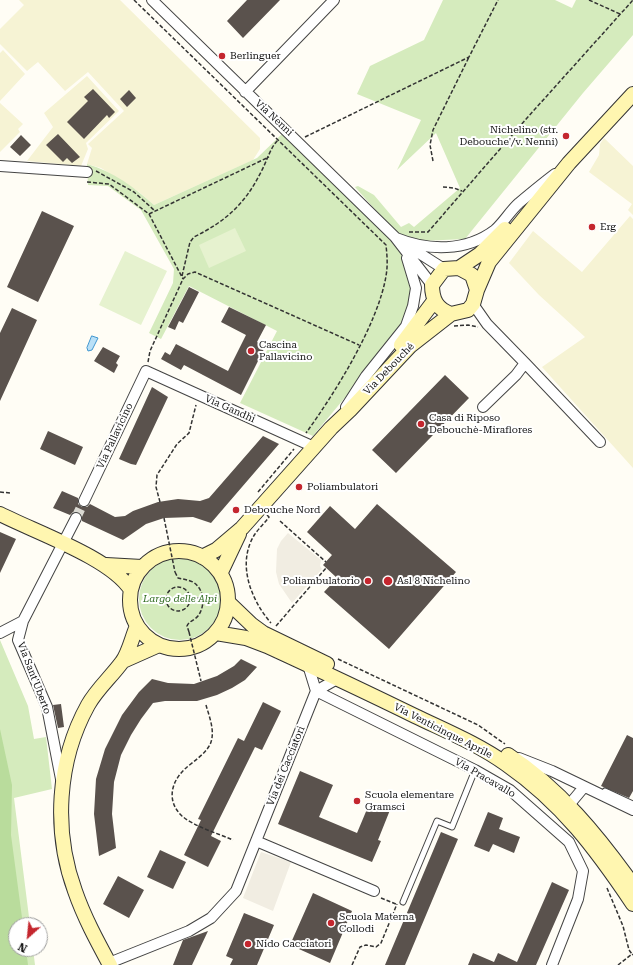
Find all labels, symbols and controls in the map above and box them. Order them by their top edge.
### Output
place label: Berlinguer [230,50,281,62]
marker: Berlinguer [217,51,227,61]
street label: Via Nenni [252,97,296,139]
place label: Nichelino (str. Debouche'/v. Nenni) [459,124,558,148]
marker: Nichelino (str. Debouche'/v. Nenni) [561,131,571,141]
place label: Erg [600,221,616,233]
marker: Erg [587,222,597,232]
place label: Cascina Pallavicino [259,339,312,362]
street label: Via Debouché [361,340,417,398]
marker: Cascina Pallavicino [246,346,256,356]
street label: Via Gandhi [203,393,257,425]
street label: Via Pallavicino [94,401,136,471]
place label: Casa di Riposo Debouchè-Miraflores [429,412,532,436]
marker: Casa di Riposo Debouchè-Miraflores [416,419,426,429]
place label: Poliambulatori [307,481,378,493]
marker: Poliambulatori [294,482,304,492]
place label: Debouche Nord [244,504,321,516]
marker: Debouche Nord [231,505,241,515]
place label: Poliambulatorio [283,575,360,587]
marker: Asl 8 Nichelino [382,575,394,587]
place label: Asl 8 Nichelino [397,575,470,587]
marker: Poliambulatorio [363,576,373,586]
park label: Largo delle Alpi [143,593,217,605]
street label: Via Sant'Uberto [15,640,53,716]
street label: Via Venticinque Aprile [392,701,494,761]
street label: Via dei Cacciatori [265,724,307,808]
street label: Via Pracavallo [453,756,517,800]
place label: Scuola elementare Gramsci [365,789,454,812]
marker: Scuola elementare Gramsci [352,796,362,806]
place label: Scuola Materna Collodi [339,911,414,934]
north arrow [8,917,48,957]
marker: Scuola Materna Collodi [326,918,336,928]
place label: Nido Cacciatori [256,938,332,950]
marker: Nido Cacciatori [243,939,253,949]
text: N [16,940,30,955]

